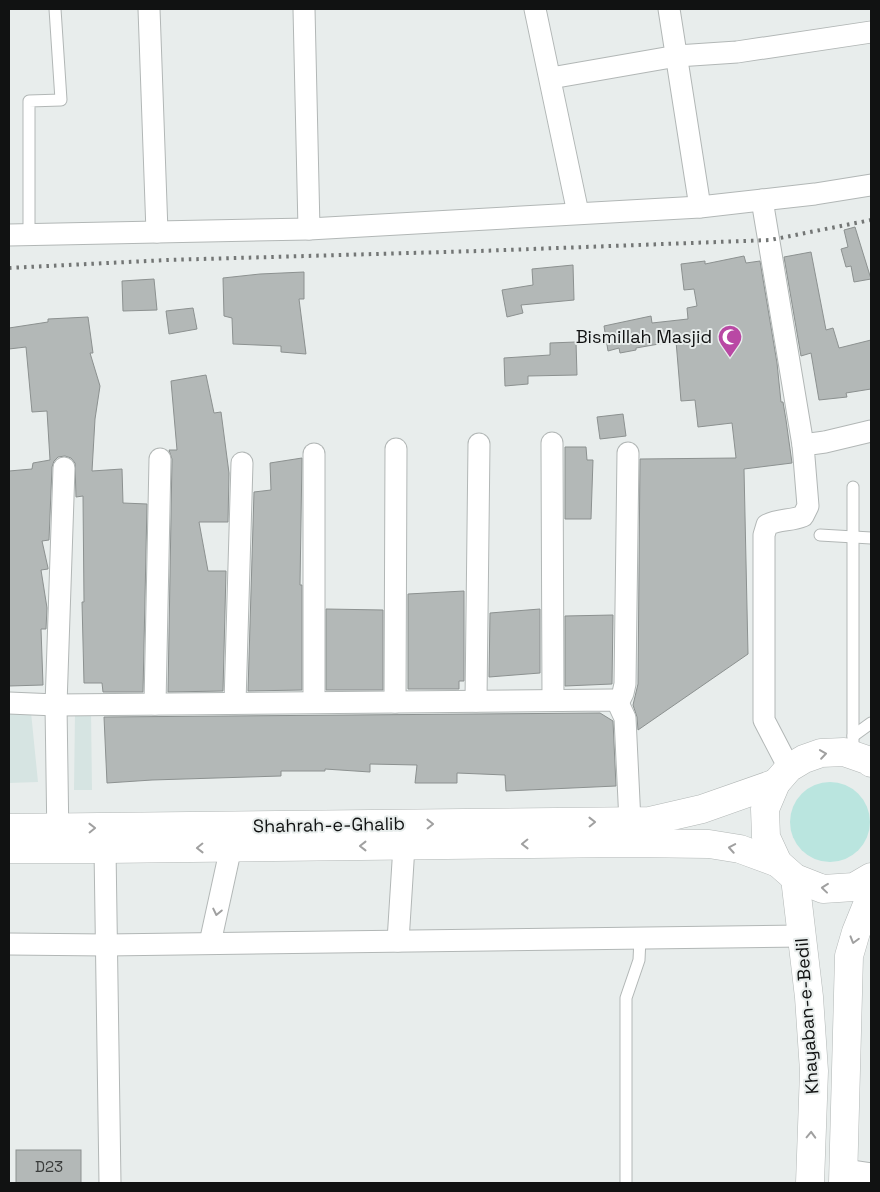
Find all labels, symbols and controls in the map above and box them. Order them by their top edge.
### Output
mosque icon: Bismillah Masjid [717,324,743,358]
place label: Bismillah Masjid [576,325,712,348]
one-way arrow [820,749,828,760]
street label: Shahrah-e-Ghalib [253,812,405,837]
one-way arrow [589,817,597,827]
one-way arrow [426,819,434,829]
one-way arrow [89,823,97,833]
one-way arrow [521,839,529,849]
one-way arrow [359,841,366,851]
one-way arrow [196,842,204,853]
one-way arrow [728,843,737,853]
one-way arrow [821,882,829,893]
one-way arrow [212,907,223,916]
one-way arrow [849,936,859,944]
street label: Khayaban-e-Bedil [790,937,823,1095]
one-way arrow [806,1130,817,1138]
house number: D23 [35,1157,63,1176]

